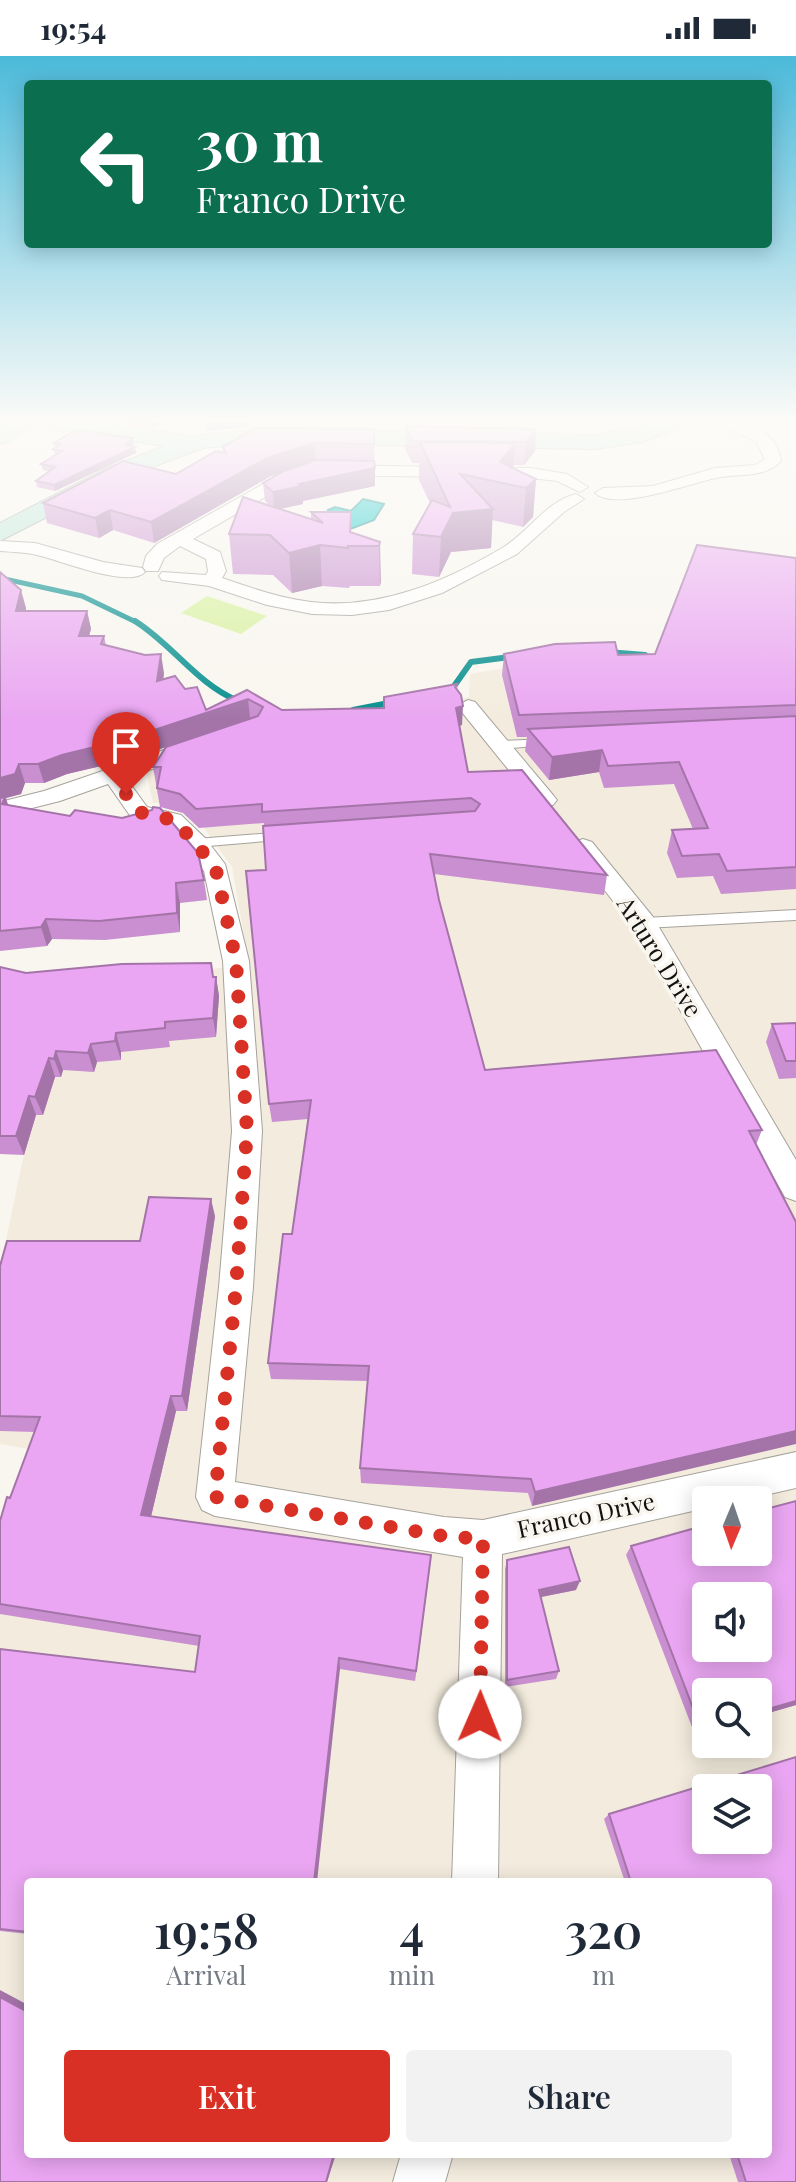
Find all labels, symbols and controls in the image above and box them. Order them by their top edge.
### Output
text: 19:54 [40,8,106,48]
text: 30 m [196,102,323,177]
icon: left [64,112,168,216]
text: Franco Drive [196,174,406,222]
pin [92,712,160,794]
icon: arrive [104,724,148,768]
street label: Arturo Drive [610,889,710,1022]
street label: Franco Drive [514,1484,657,1544]
north arrow [692,1486,772,1566]
map controls [692,1486,772,1854]
button: sound [692,1582,772,1662]
position arrow [438,1675,522,1759]
button: search [692,1678,772,1758]
button: layers [692,1774,772,1854]
text: 19:58 [154,1897,259,1961]
text: 4 [399,1897,424,1961]
text: 320 [565,1897,642,1961]
text: Arrival [166,1957,246,1992]
text: min [389,1957,435,1992]
text: m [592,1957,615,1992]
button: Exit [64,2050,390,2142]
button: Share [406,2050,732,2142]

